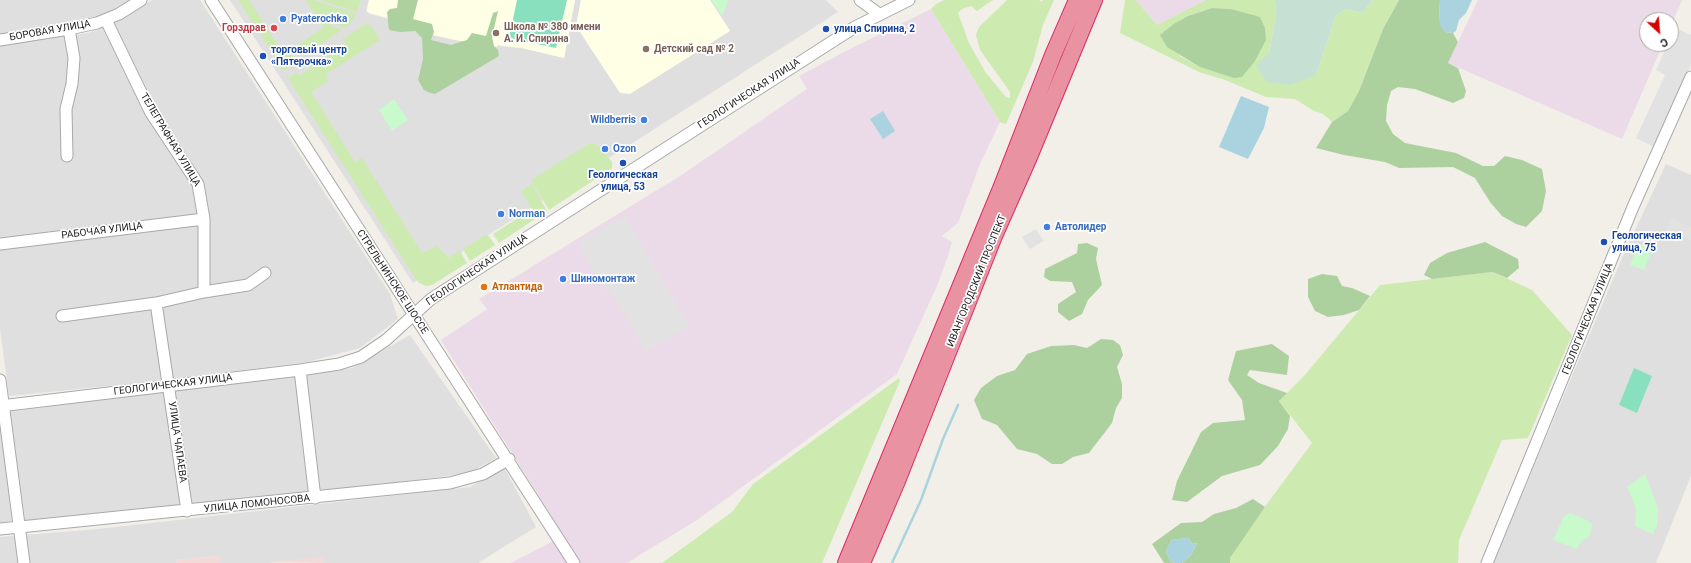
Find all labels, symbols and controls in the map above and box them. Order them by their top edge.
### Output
north arrow [1639,12,1679,52]
place label: Pyaterochka [291,13,347,25]
marker: Pyaterochka [278,14,288,24]
street label: БОРОВАЯ УЛИЦА [9,18,91,44]
place label: Школа № 380 имени А. И. Спирина [504,21,600,44]
place label: Горздрав [222,22,266,34]
marker: Горздрав [269,23,279,33]
place label: улица Спирина, 2 [834,23,915,35]
marker: улица Спирина, 2 [821,24,831,34]
marker: Школа № 380 имени А. И. Спирина [491,28,501,38]
text: С [1658,35,1670,50]
place label: Детский сад № 2 [654,43,734,55]
place label: торговый центр «Пятерочка» [271,44,347,68]
marker: Детский сад № 2 [641,44,651,54]
marker: торговый центр «Пятерочка» [258,51,268,61]
street label: ГЕОЛОГИЧЕСКАЯ УЛИЦА [696,56,802,132]
street label: ТЕЛЕГРАФНАЯ УЛИЦА [137,91,203,189]
place label: Wildberris [590,114,636,126]
marker: Wildberris [639,115,649,125]
place label: Ozon [613,143,636,155]
marker: Ozon [600,144,610,154]
marker: Геологическая улица, 53 [618,158,628,168]
place label: Геологическая улица, 53 [588,169,658,192]
place label: Norman [509,208,545,220]
marker: Norman [496,209,506,219]
street label: ИВАНГОРОДСКИЙ ПРОСПЕКТ [945,213,1009,349]
street label: РАБОЧАЯ УЛИЦА [61,220,143,242]
place label: Автолидер [1055,221,1106,233]
marker: Автолидер [1042,222,1052,232]
street label: СТРЕЛЬНИНСКОЕ ШОССЕ [354,228,430,336]
place label: Геологическая улица, 75 [1612,230,1682,254]
street label: ГЕОЛОГИЧЕСКАЯ УЛИЦА [424,232,530,308]
marker: Геологическая улица, 75 [1599,237,1609,247]
street label: ГЕОЛОГИЧЕСКАЯ УЛИЦА [1560,261,1616,377]
place label: Шиномонтаж [571,273,635,285]
marker: Шиномонтаж [558,274,568,284]
place label: Атлантида [492,281,542,293]
marker: Атлантида [479,282,489,292]
street label: ГЕОЛОГИЧЕСКАЯ УЛИЦА [113,372,233,398]
street label: УЛИЦА ЧАПАЕВА [165,400,189,484]
street label: УЛИЦА ЛОМОНОСОВА [203,492,311,516]

